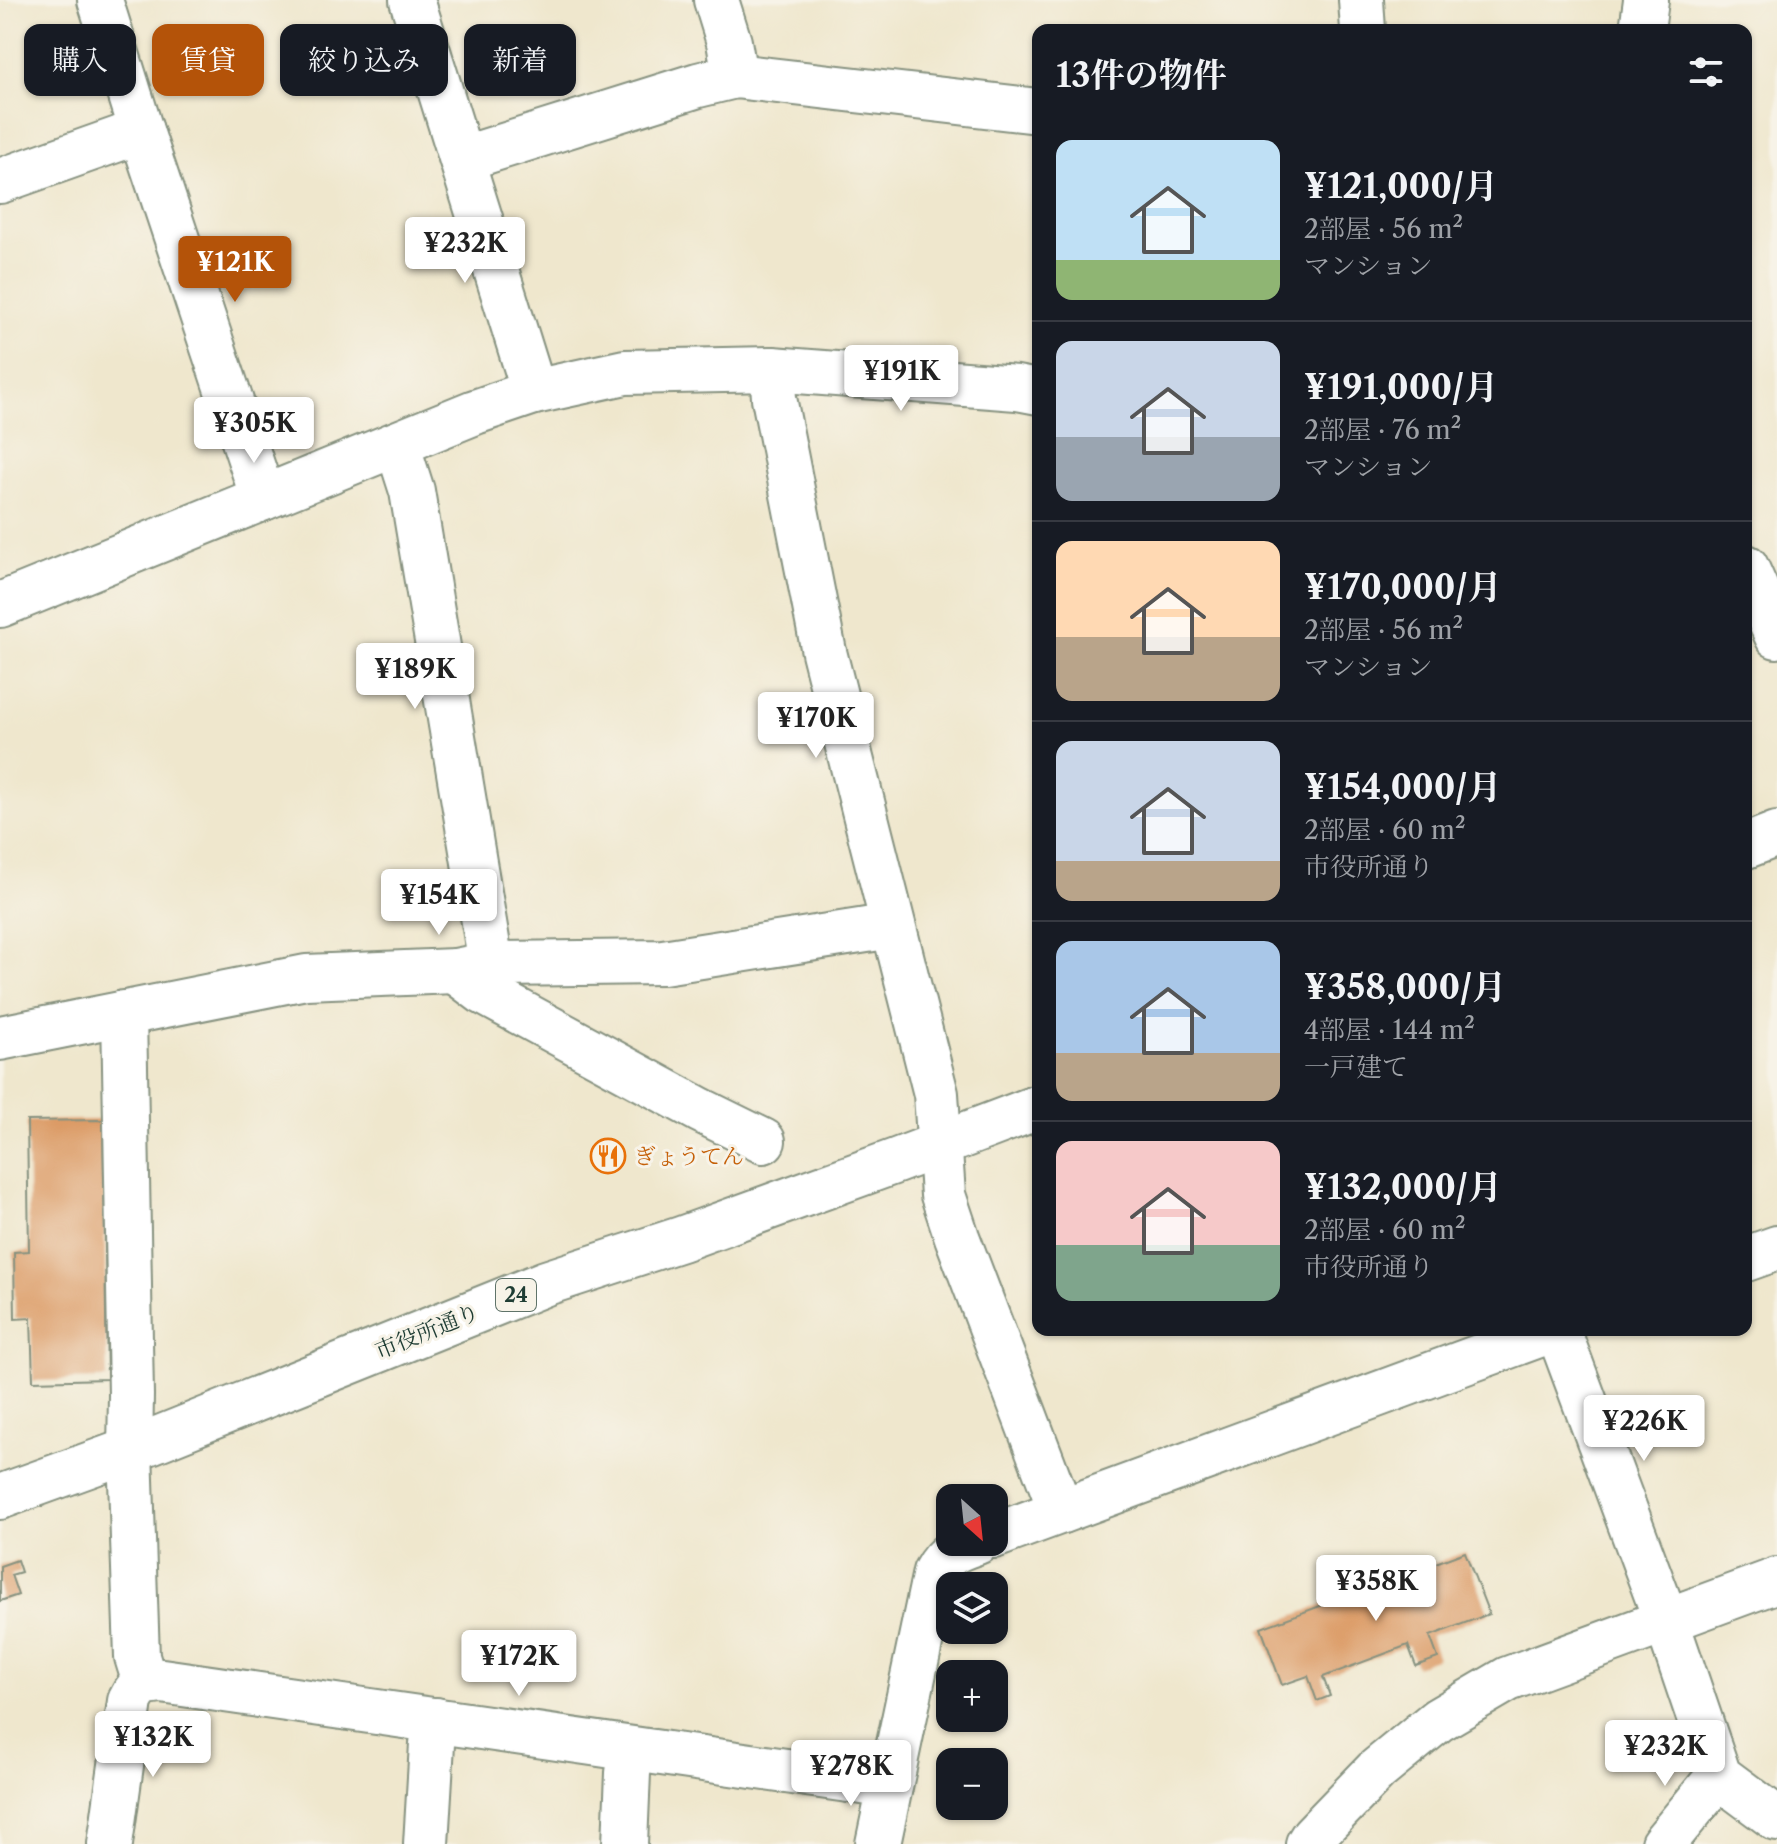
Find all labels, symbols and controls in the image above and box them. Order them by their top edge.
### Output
chip: 購入 [24,24,136,96]
chip: 賃貸 [152,24,264,96]
chip: 絞り込み [280,24,448,96]
chip: 新着 [464,24,576,96]
icon: filters [1684,50,1728,94]
text: 13件の物件 [1056,54,1227,96]
text: ¥121,000/月 [1304,165,1498,207]
icon: home [1120,172,1216,268]
text: 2部屋 · 56 m² [1304,213,1463,245]
pin: ¥232K [409,217,521,285]
text: ¥232K [423,227,507,259]
pin: ¥121K [179,236,291,304]
text: ¥121K [196,246,274,278]
text: マンション [1304,250,1433,282]
pin: ¥191K [845,345,957,413]
text: ¥191K [862,355,940,387]
text: ¥191,000/月 [1304,366,1498,408]
icon: home [1120,373,1216,469]
pin: ¥305K [198,397,310,465]
text: ¥305K [212,407,296,439]
text: 2部屋 · 76 m² [1304,414,1461,446]
text: マンション [1304,451,1433,483]
text: ¥170,000/月 [1304,566,1502,608]
icon: home [1120,573,1216,669]
text: 2部屋 · 56 m² [1304,614,1463,646]
pin: ¥189K [359,643,471,711]
text: マンション [1304,651,1433,683]
text: ¥189K [374,653,456,685]
pin: ¥170K [760,692,872,760]
text: ¥170K [776,702,856,734]
text: ¥154,000/月 [1304,766,1502,808]
icon: home [1120,773,1216,869]
text: 2部屋 · 60 m² [1304,814,1466,846]
text: 市役所通り [1304,851,1434,883]
pin: ¥154K [383,869,495,937]
text: ¥154K [399,879,479,911]
text: ¥358,000/月 [1304,966,1506,1008]
icon: home [1120,973,1216,1069]
text: 4部屋 · 144 m² [1304,1014,1475,1046]
text: 一戸建て [1304,1051,1408,1083]
restaurant icon: ぎょうてん [589,1137,627,1175]
place label: ぎょうてん [634,1143,744,1170]
text: ¥132,000/月 [1304,1166,1502,1208]
icon: home [1120,1173,1216,1269]
text: 2部屋 · 60 m² [1304,1214,1466,1246]
text: 市役所通り [1304,1251,1434,1283]
road number: 24 [496,1279,536,1311]
street label: 市役所通り [371,1298,483,1365]
pin: ¥226K [1588,1395,1700,1463]
text: ¥226K [1602,1405,1686,1437]
north arrow [936,1484,1008,1556]
map controls [936,1484,1008,1820]
pin: ¥358K [1320,1555,1432,1623]
text: ¥358K [1334,1565,1418,1597]
button: layers [936,1572,1008,1644]
pin: ¥172K [463,1630,575,1698]
text: ¥172K [479,1640,559,1672]
button: + [936,1660,1008,1732]
pin: ¥132K [97,1711,209,1779]
pin: ¥232K [1609,1720,1721,1788]
text: ¥132K [113,1721,193,1753]
text: ¥232K [1623,1730,1707,1762]
pin: ¥278K [795,1740,907,1808]
button: − [936,1748,1008,1820]
text: ¥278K [809,1750,893,1782]

